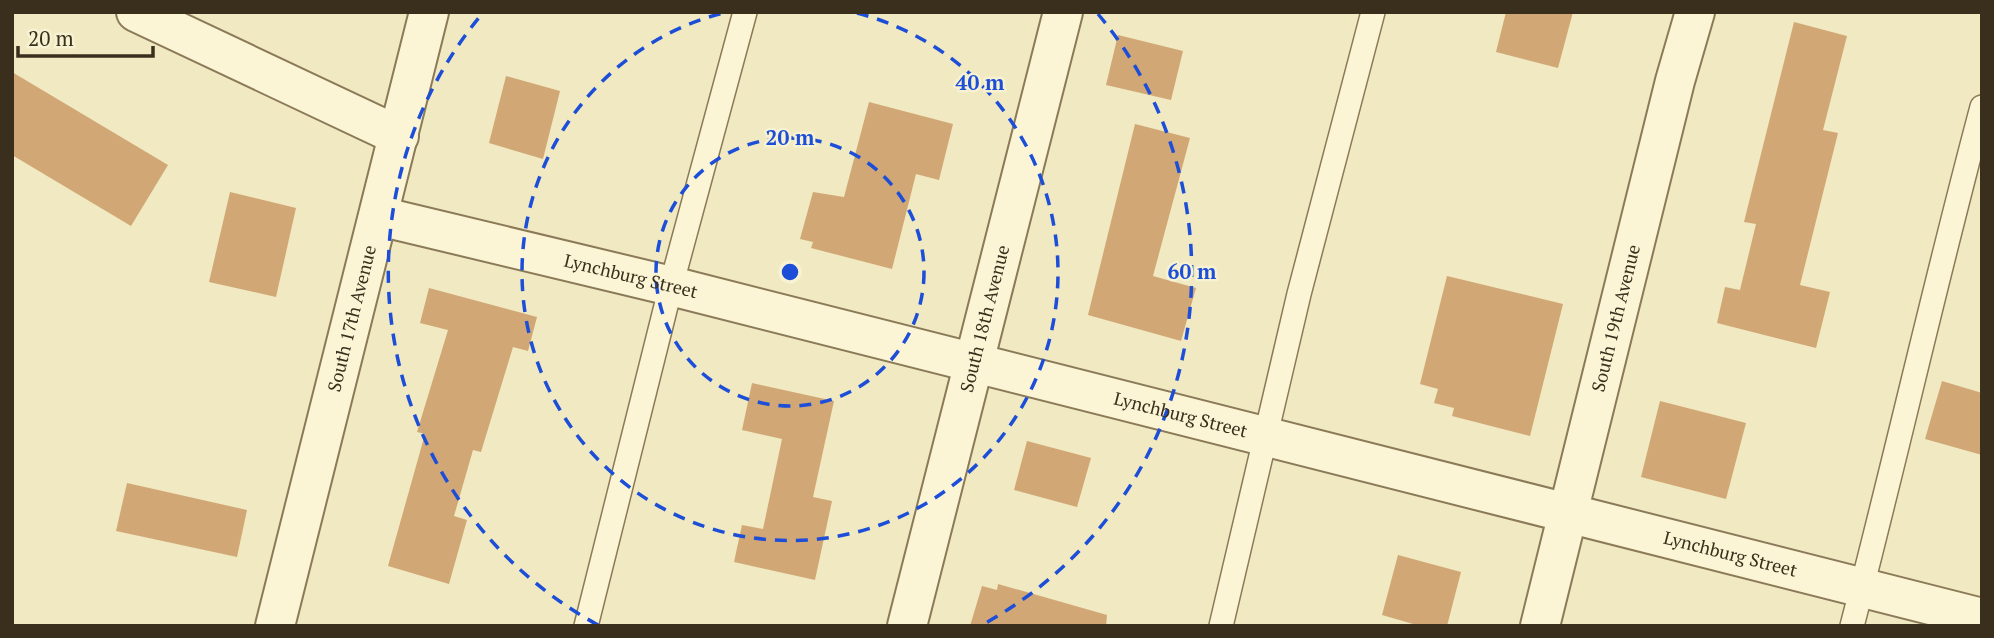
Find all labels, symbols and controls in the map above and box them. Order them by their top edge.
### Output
scale bar [18,14,152,58]
text: 20 m [28,24,74,52]
text: 40 m [956,68,1005,96]
text: 20 m [766,123,815,151]
street label: South 17th Avenue [321,242,381,394]
street label: South 18th Avenue [954,242,1014,395]
street label: South 19th Avenue [1585,242,1645,394]
street label: Lynchburg Street [562,248,701,303]
text: 60 m [1168,257,1217,285]
centre of rings [778,260,802,284]
street label: Lynchburg Street [1112,386,1250,443]
street label: Lynchburg Street [1661,525,1800,582]

